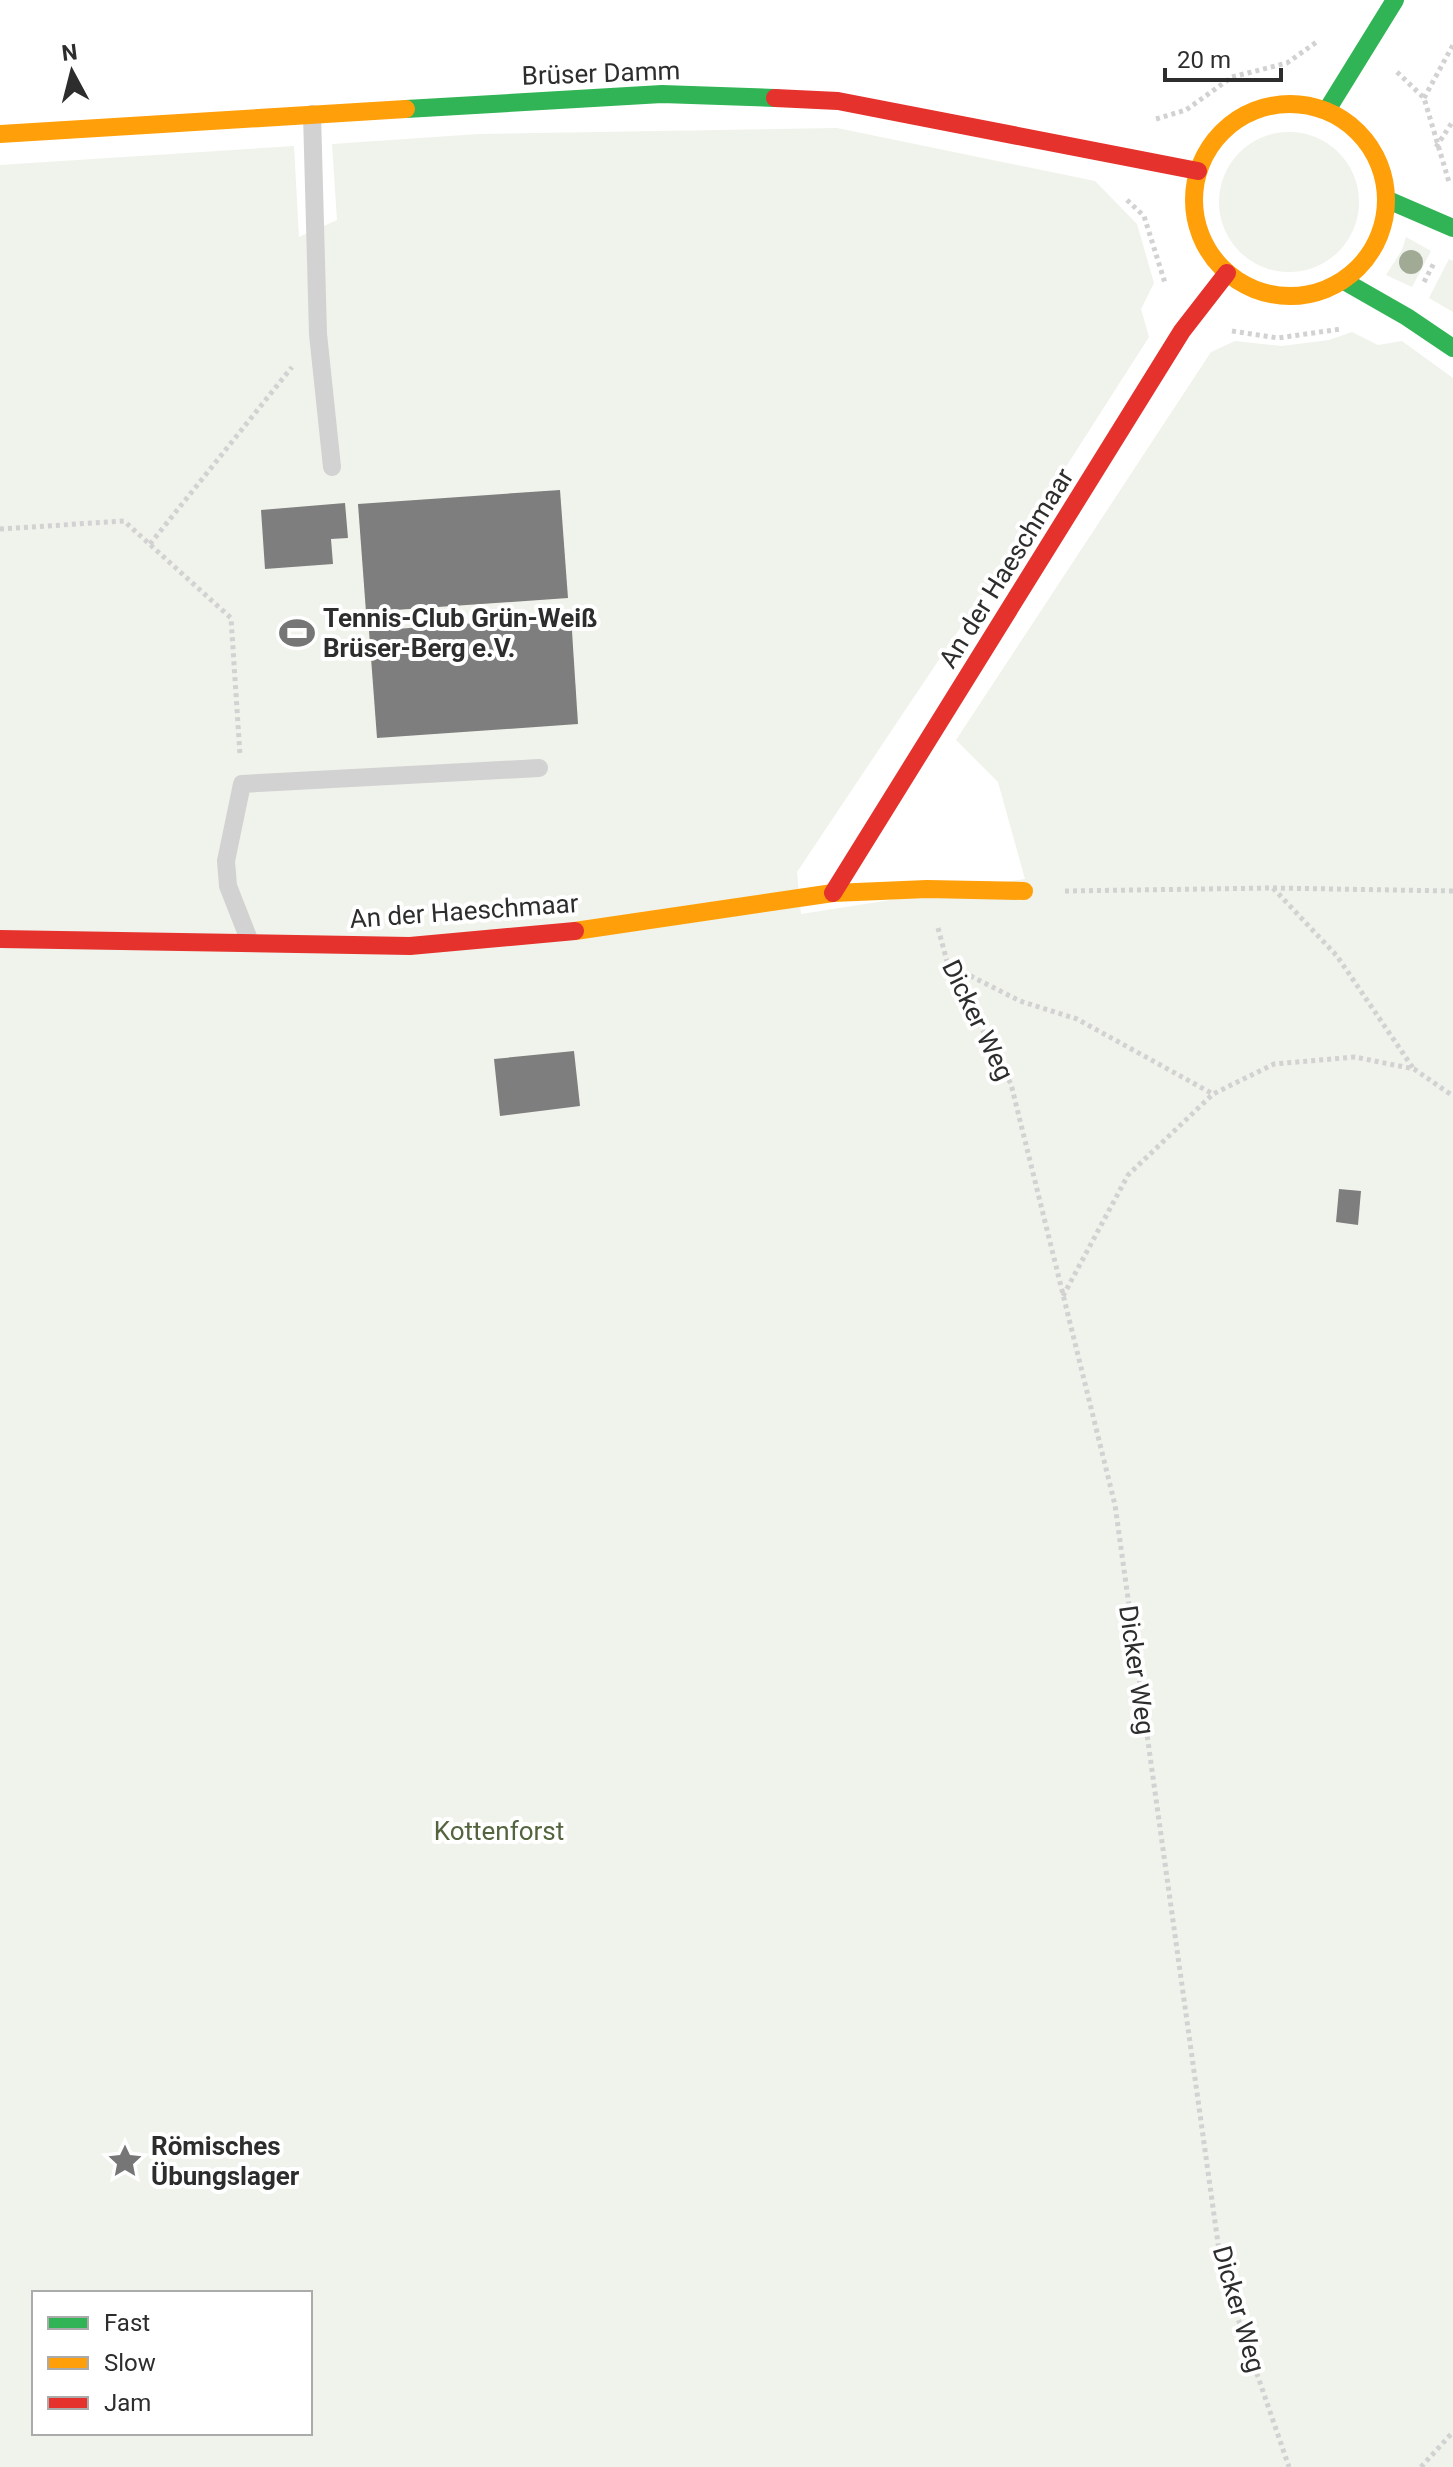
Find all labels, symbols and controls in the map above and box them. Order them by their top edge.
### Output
north arrow [32,32,112,112]
scale bar [1165,32,1281,82]
text: N [60,39,79,66]
text: 20 m [1177,46,1231,74]
street label: Brüser Damm [521,55,681,91]
street label: An der Haeschmaar [933,463,1080,673]
place label: Tennis-Club Grün-Weiß Brüser-Berg e.V. [323,603,597,663]
sports icon: Tennis-Club Grün-Weiß Brüser-Berg e.V. [278,614,316,652]
street label: An der Haeschmaar [349,888,580,934]
street label: Dicker Weg [936,955,1020,1085]
street label: Dicker Weg [1113,1604,1161,1736]
park label: Kottenforst [434,1816,564,1846]
place label: Römisches Übungslager [151,2131,300,2191]
place icon: Römisches Übungslager [106,2142,144,2180]
street label: Dicker Weg [1207,2242,1271,2376]
legend [32,2291,312,2435]
text: Fast [104,2309,150,2337]
text: Slow [104,2349,156,2377]
text: Jam [104,2389,151,2417]

